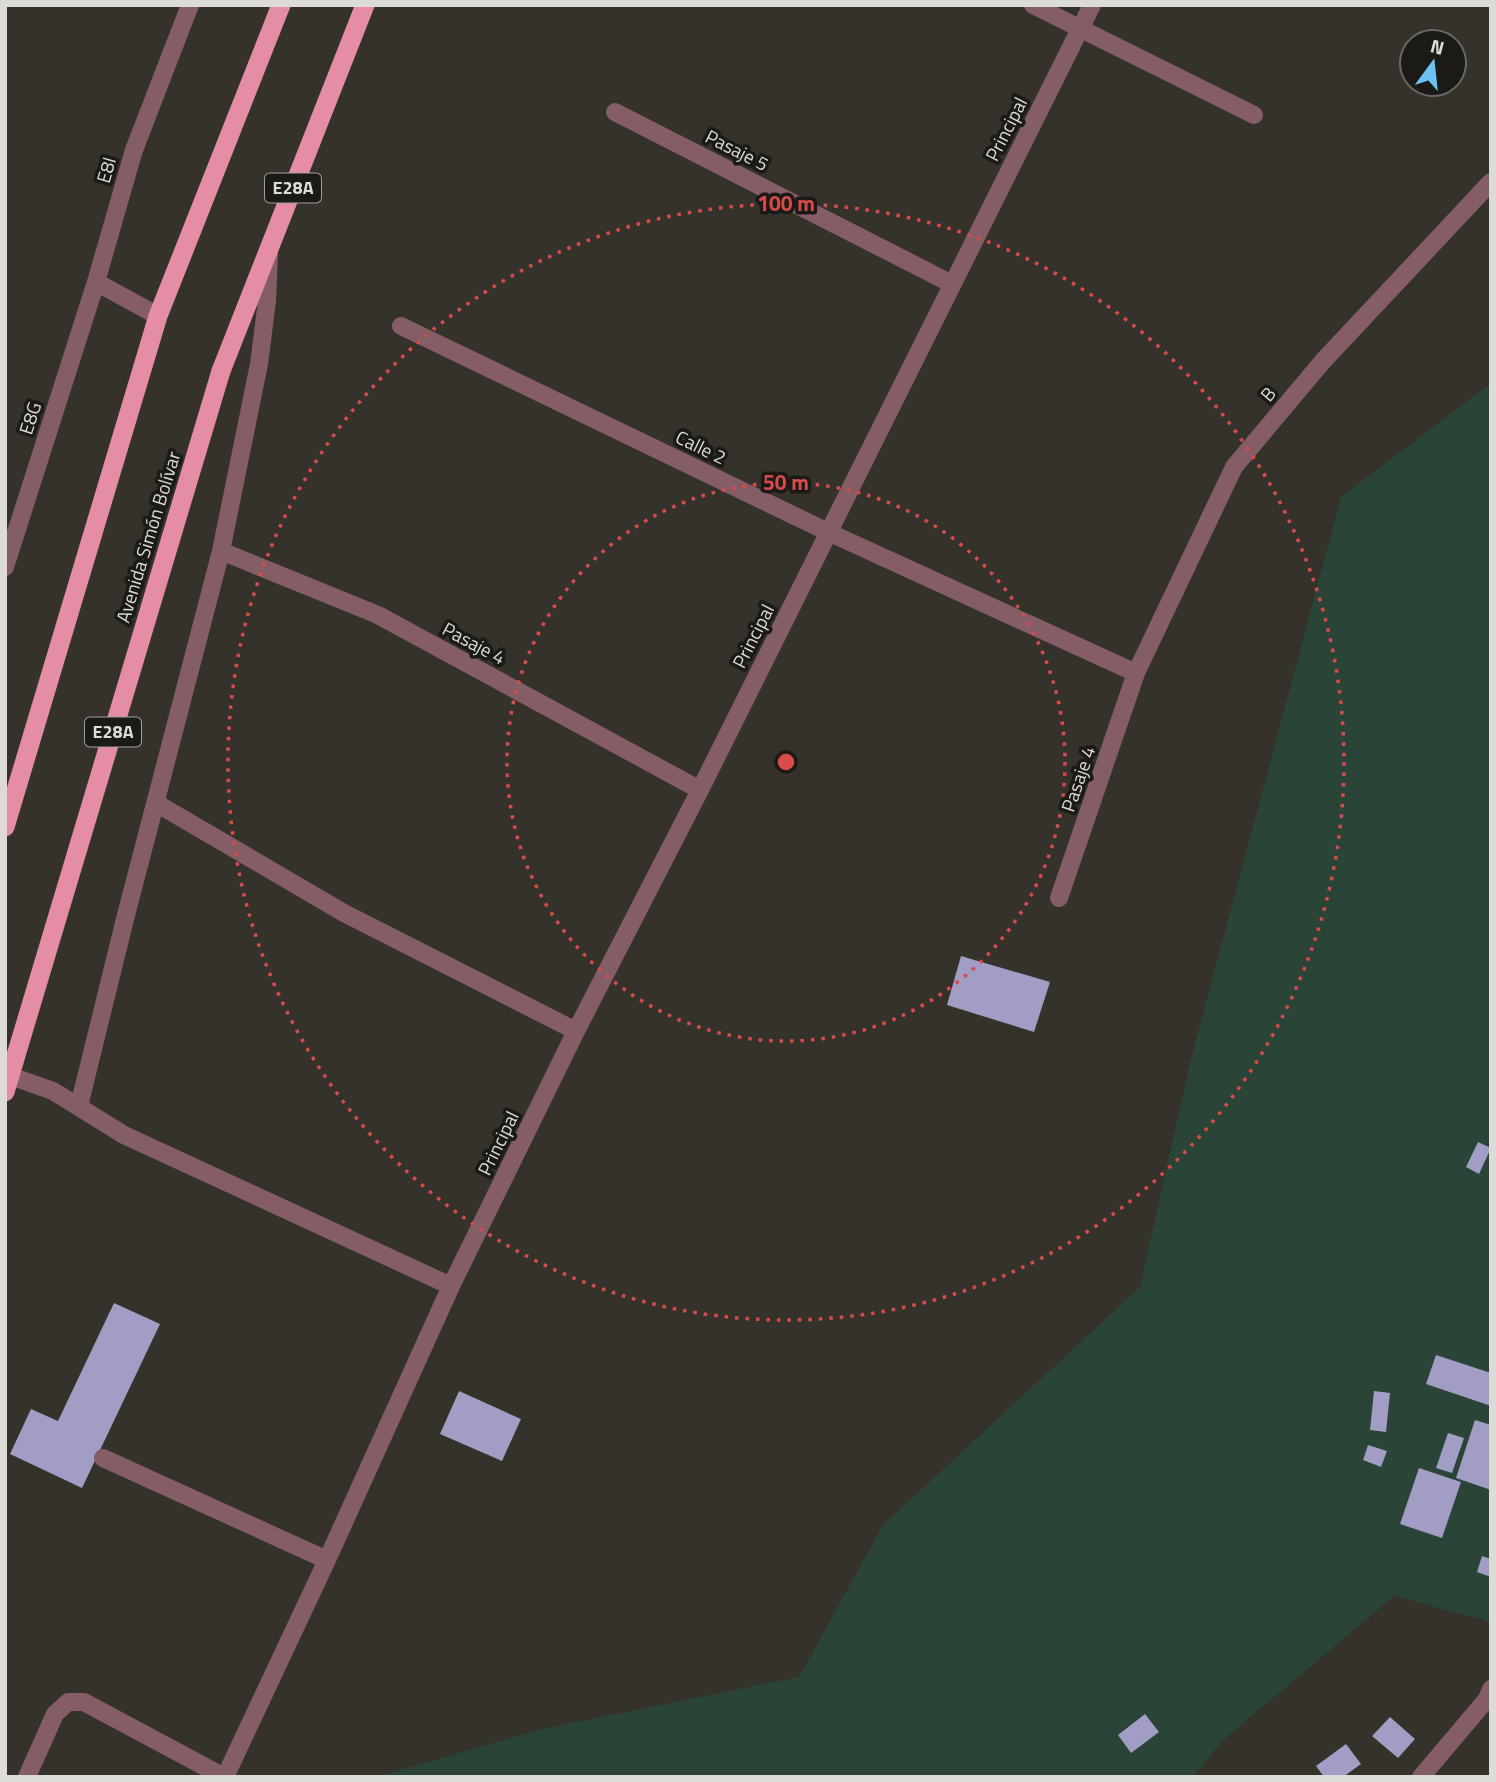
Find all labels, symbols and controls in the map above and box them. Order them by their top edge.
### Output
north arrow [1398,28,1468,98]
text: N [1427,30,1448,62]
street label: Principal [977,92,1034,166]
street label: Pasaje 5 [701,121,774,178]
street label: E8I [88,153,123,186]
road number: E28A [265,174,321,202]
text: 100 m [757,187,815,219]
street label: B [1253,380,1282,407]
street label: E8G [11,398,48,438]
street label: Calle 2 [671,422,731,471]
street label: Avenida Simón Bolívar [108,447,188,626]
text: 50 m [763,466,809,498]
street label: Principal [724,599,781,673]
street label: Pasaje 4 [438,614,511,671]
road number: E28A [85,718,141,746]
street label: Pasaje 4 [1053,742,1102,816]
centre of rings [774,750,798,774]
street label: Principal [469,1106,526,1180]

